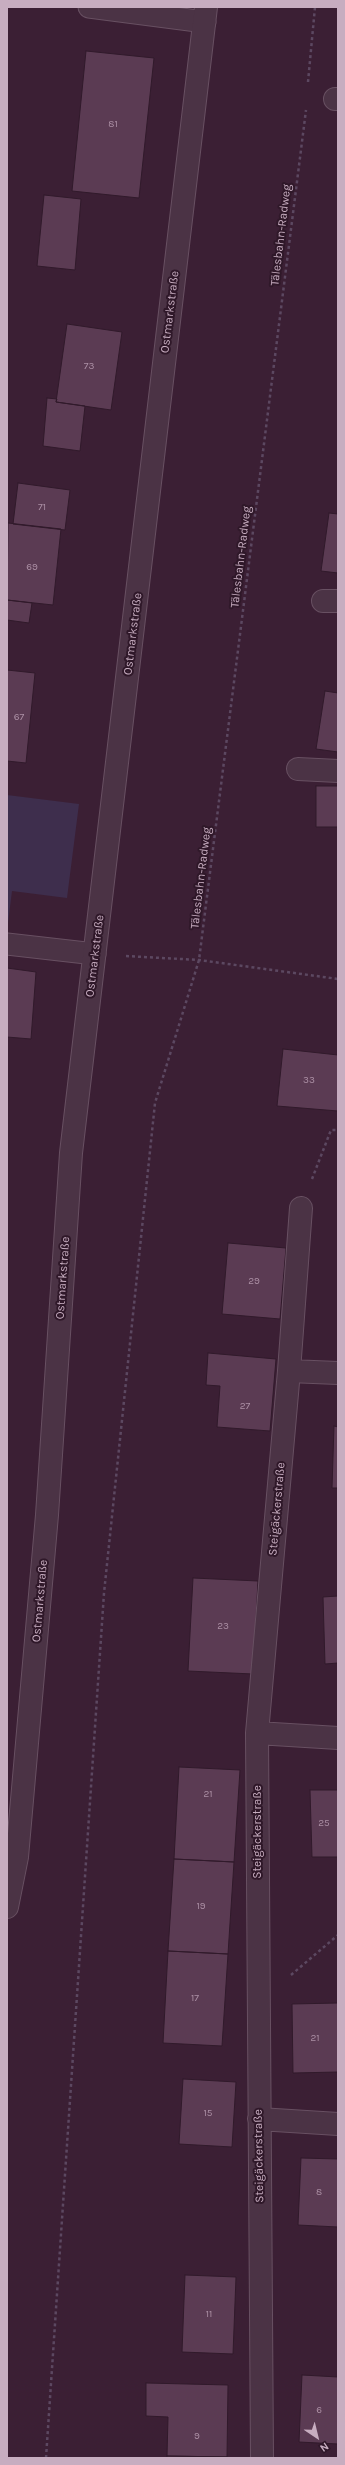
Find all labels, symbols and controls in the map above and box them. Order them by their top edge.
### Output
house number: 81 [108,118,118,130]
street label: Tälesbahn-Radweg [268,183,294,287]
street label: Ostmarkstraße [158,270,182,354]
house number: 73 [84,360,94,372]
house number: 71 [38,501,46,513]
street label: Tälesbahn-Radweg [228,505,254,609]
house number: 69 [26,561,38,573]
street label: Ostmarkstraße [121,592,145,676]
house number: 67 [14,711,24,723]
street label: Tälesbahn-Radweg [188,826,214,930]
street label: Ostmarkstraße [83,914,107,998]
house number: 33 [303,1074,315,1086]
street label: Ostmarkstraße [53,1236,73,1320]
house number: 29 [248,1275,260,1287]
house number: 27 [240,1400,250,1412]
street label: Steigäckerstraße [266,1462,288,1556]
street label: Ostmarkstraße [29,1559,51,1643]
house number: 23 [217,1620,229,1632]
street label: Steigäckerstraße [251,1785,265,1879]
house number: 21 [203,1788,213,1800]
house number: 25 [318,1817,330,1829]
house number: 19 [196,1900,206,1912]
house number: 17 [191,1992,199,2004]
house number: 21 [310,2032,320,2044]
house number: 15 [204,2107,212,2119]
street label: Steigäckerstraße [251,2109,267,2203]
house number: 8 [316,2186,322,2198]
house number: 11 [206,2308,212,2320]
house number: 6 [316,2404,322,2416]
north arrow [297,2417,337,2457]
house number: 9 [194,2430,200,2442]
text: N [317,2440,331,2455]

